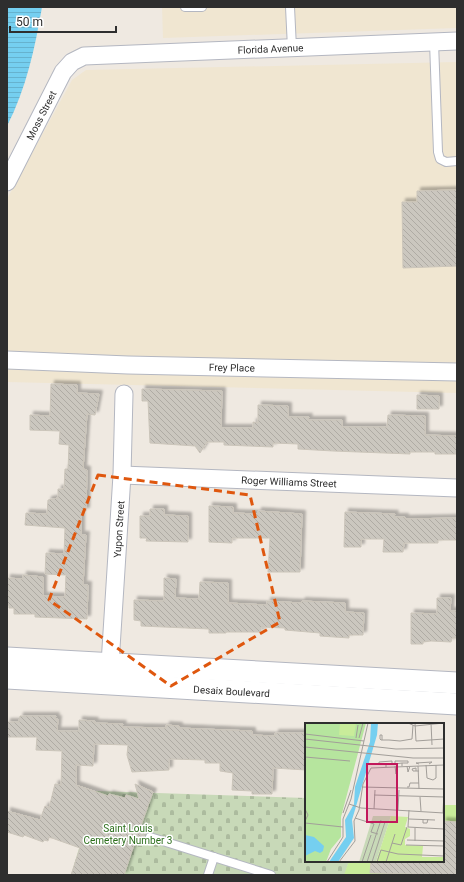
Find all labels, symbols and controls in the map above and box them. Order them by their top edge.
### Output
scale bar [10,8,116,34]
text: 50 m [16,15,43,29]
street label: Florida Avenue [237,42,304,56]
street label: Moss Street [24,89,59,142]
street label: Frey Place [209,362,255,374]
street label: Roger Williams Street [241,475,337,489]
street label: Yupon Street [112,500,126,558]
street label: Desaix Boulevard [193,684,270,699]
inset map [305,723,444,862]
park label: Saint Louis Cemetery Number 3 [84,823,172,846]

